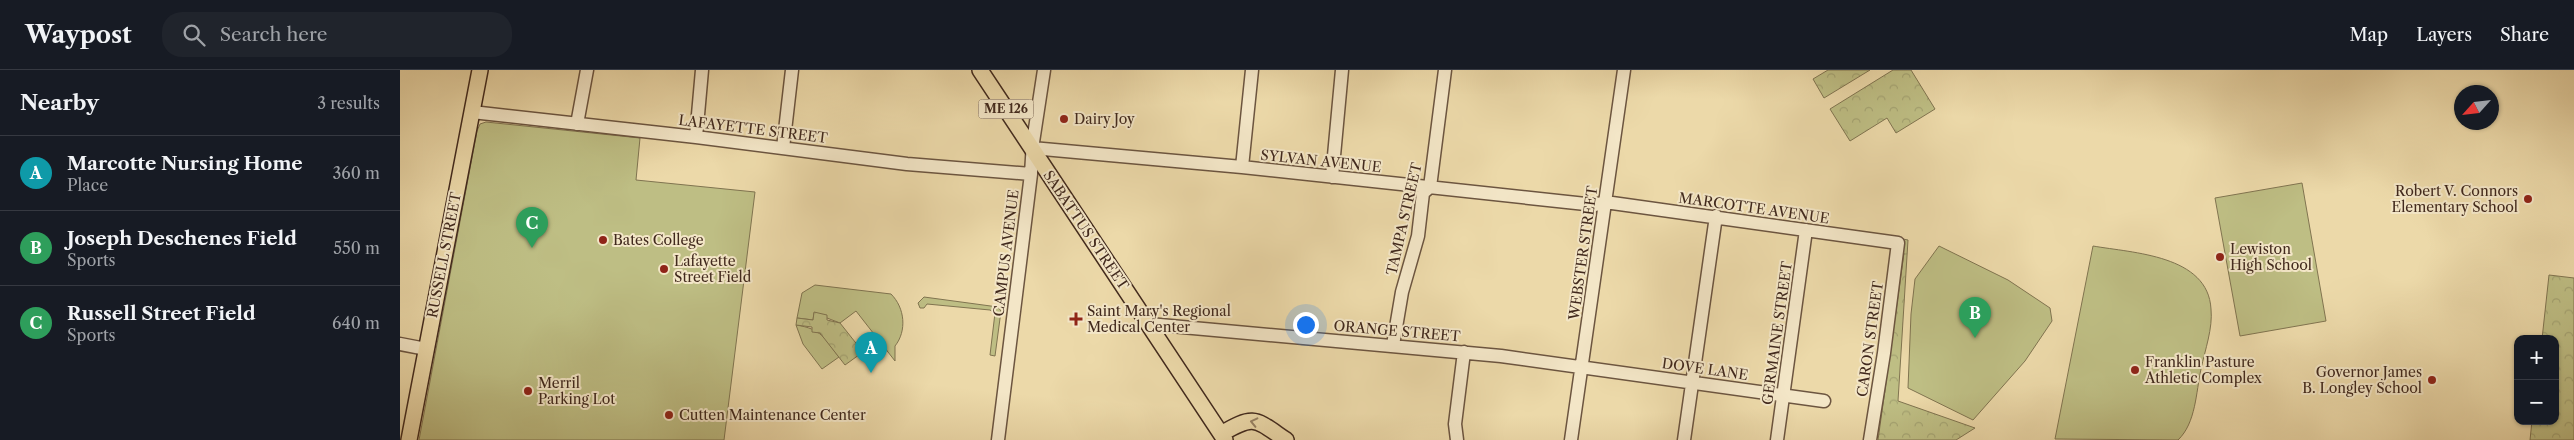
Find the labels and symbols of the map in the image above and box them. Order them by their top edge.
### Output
north arrow [2454,85,2499,130]
road number: ME 126 [978,100,1034,118]
place label: Dairy Joy [1074,110,1135,128]
street label: LAFAYETTE STREET [677,111,829,147]
marker: Dairy Joy [1058,113,1070,125]
street label: SYLVAN AVENUE [1260,146,1382,176]
street label: TAMPA STREET [1382,160,1426,277]
street label: SABATTUS STREET [1039,167,1133,294]
place label: Robert V. Connors Elementary School [2392,182,2518,216]
street label: WEBSTER STREET [1565,184,1601,322]
street label: CAMPUS AVENUE [989,188,1023,318]
street label: MARCOTTE AVENUE [1678,189,1830,227]
street label: RUSSELL STREET [423,190,465,319]
marker: Robert V. Connors Elementary School [2522,193,2534,205]
pin: C [516,207,548,248]
place label: Bates College [613,231,704,249]
marker: Bates College [597,234,609,246]
place label: Lewiston High School [2230,240,2312,274]
marker: Lewiston High School [2214,251,2226,263]
place label: Lafayette Street Field [674,252,752,286]
street label: GERMAINE STREET [1758,260,1796,406]
marker: Lafayette Street Field [658,263,670,275]
street label: CARON STREET [1853,279,1887,398]
pin: B [1959,297,1991,338]
place label: Saint Mary's Regional Medical Center [1087,302,1231,336]
marker: Saint Mary's Regional Medical Center [1069,312,1083,326]
your location [1293,312,1319,338]
street label: ORANGE STREET [1333,316,1462,346]
pin: A [855,332,887,373]
place label: Franklin Pasture Athletic Complex [2144,353,2263,387]
street label: DOVE LANE [1661,354,1749,384]
place label: Governor James B. Longley School [2302,363,2422,397]
marker: Franklin Pasture Athletic Complex [2129,364,2141,376]
place label: Merril Parking Lot [538,374,615,408]
marker: Governor James B. Longley School [2426,374,2438,386]
marker: Merril Parking Lot [522,385,534,397]
place label: Cutten Maintenance Center [679,406,866,424]
marker: Cutten Maintenance Center [663,409,675,421]
one-way arrow [1250,418,1258,428]

